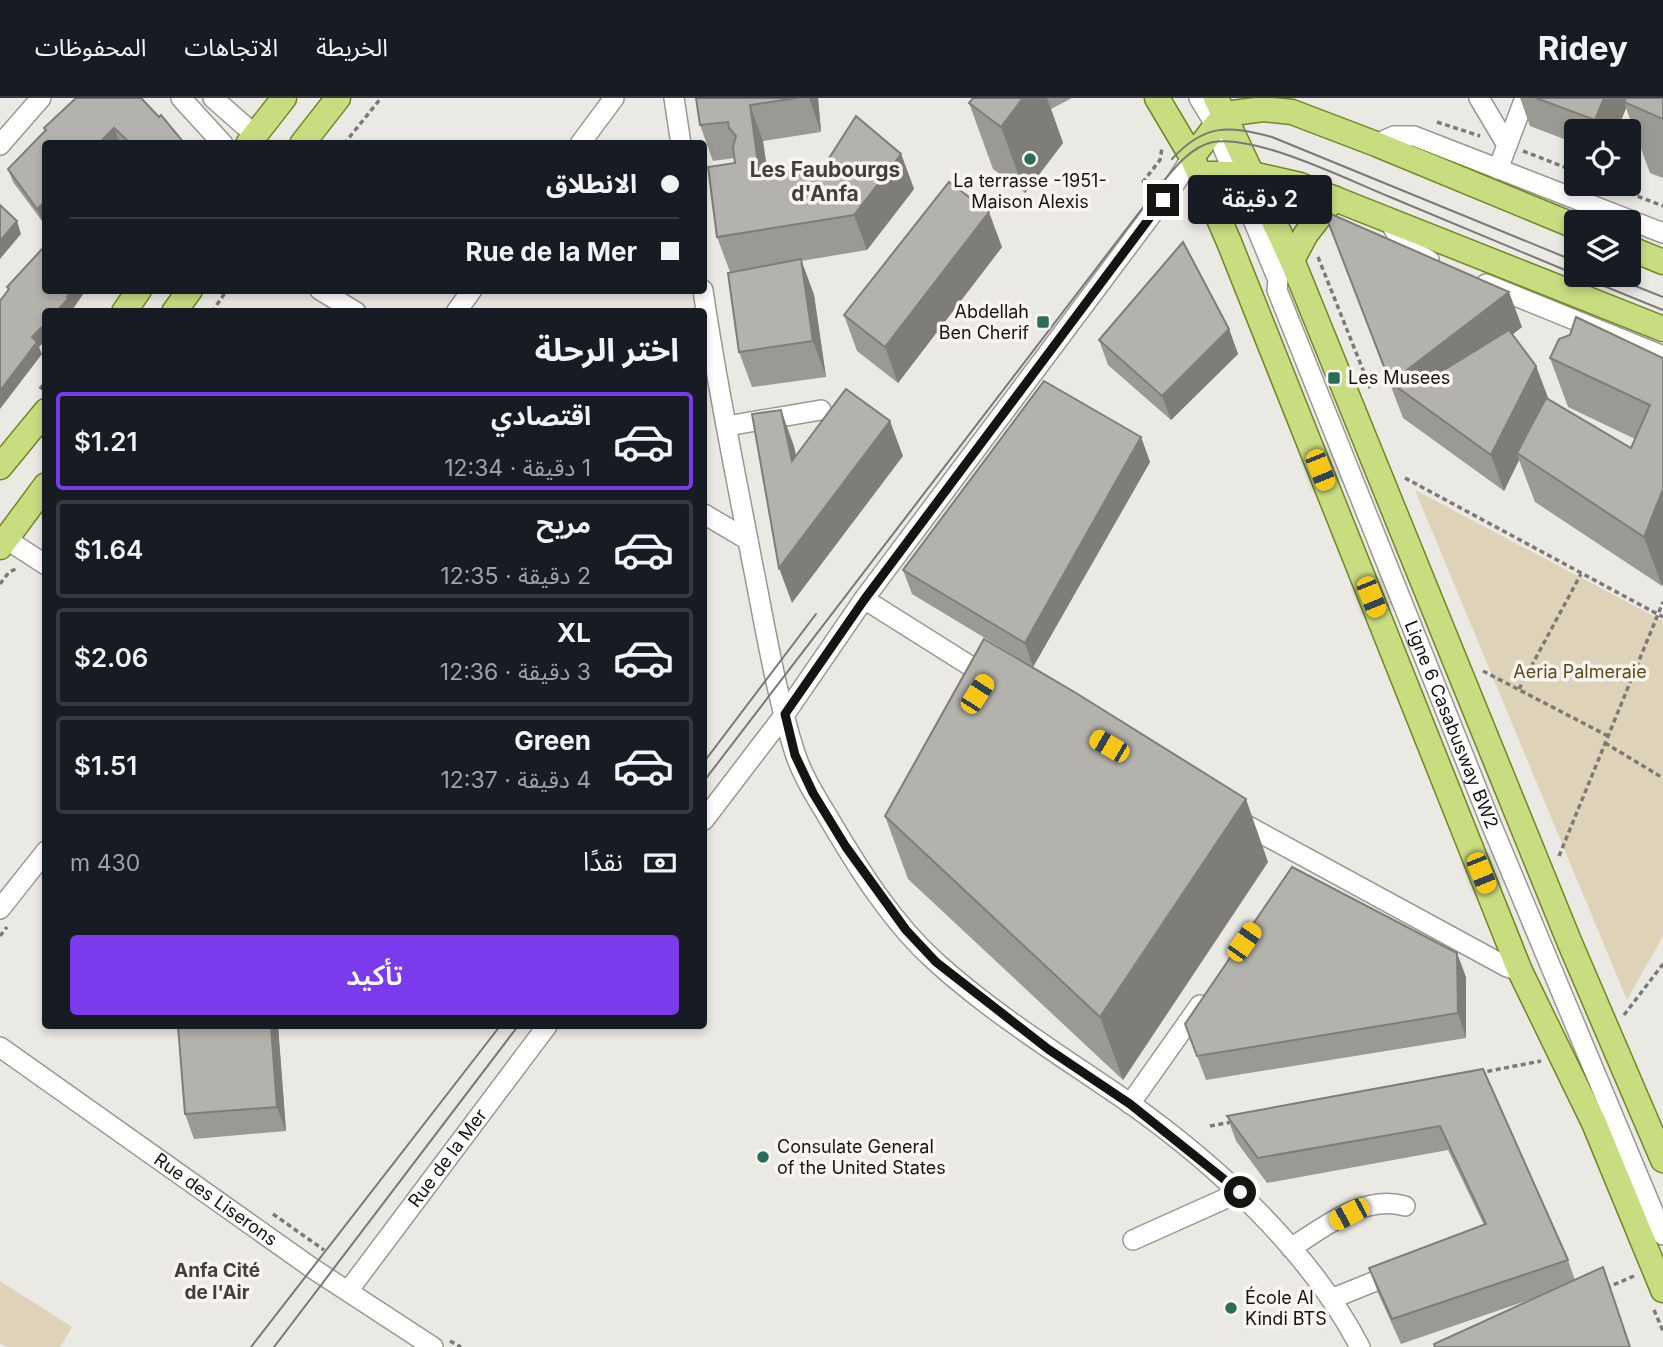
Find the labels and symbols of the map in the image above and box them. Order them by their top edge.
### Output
marker: La terrasse -1951- Maison Alexis [1022,151,1038,167]
district label: Les Faubourgs d'Anfa [750,157,900,206]
place label: La terrasse -1951- Maison Alexis [953,170,1107,212]
callout: 2 دقيقة [1188,176,1331,224]
route end [1147,184,1179,216]
place label: Abdellah Ben Cherif [939,301,1029,343]
marker: Abdellah Ben Cherif [1035,314,1051,330]
place label: Les Musees [1348,367,1450,388]
marker: Les Musees [1326,370,1342,386]
car [1303,447,1338,493]
car [1354,574,1389,620]
street label: Ligne 6 Casabusway BW2 [1401,617,1503,832]
park label: Aeria Palmeraie [1513,661,1647,682]
car [957,671,998,717]
car [1086,726,1133,766]
car [1464,850,1499,896]
car [1224,919,1265,965]
street label: Rue de la Mer [404,1105,491,1211]
place label: Consulate General of the United States [777,1136,946,1178]
street label: Rue des Liserons [150,1148,281,1250]
marker: Consulate General of the United States [755,1149,771,1165]
route start [1224,1176,1256,1208]
car [1326,1195,1373,1233]
district label: Anfa Cité de l'Air [174,1259,260,1304]
place label: École Al Kindi BTS [1245,1286,1327,1329]
marker: École Al Kindi BTS [1223,1300,1239,1316]

